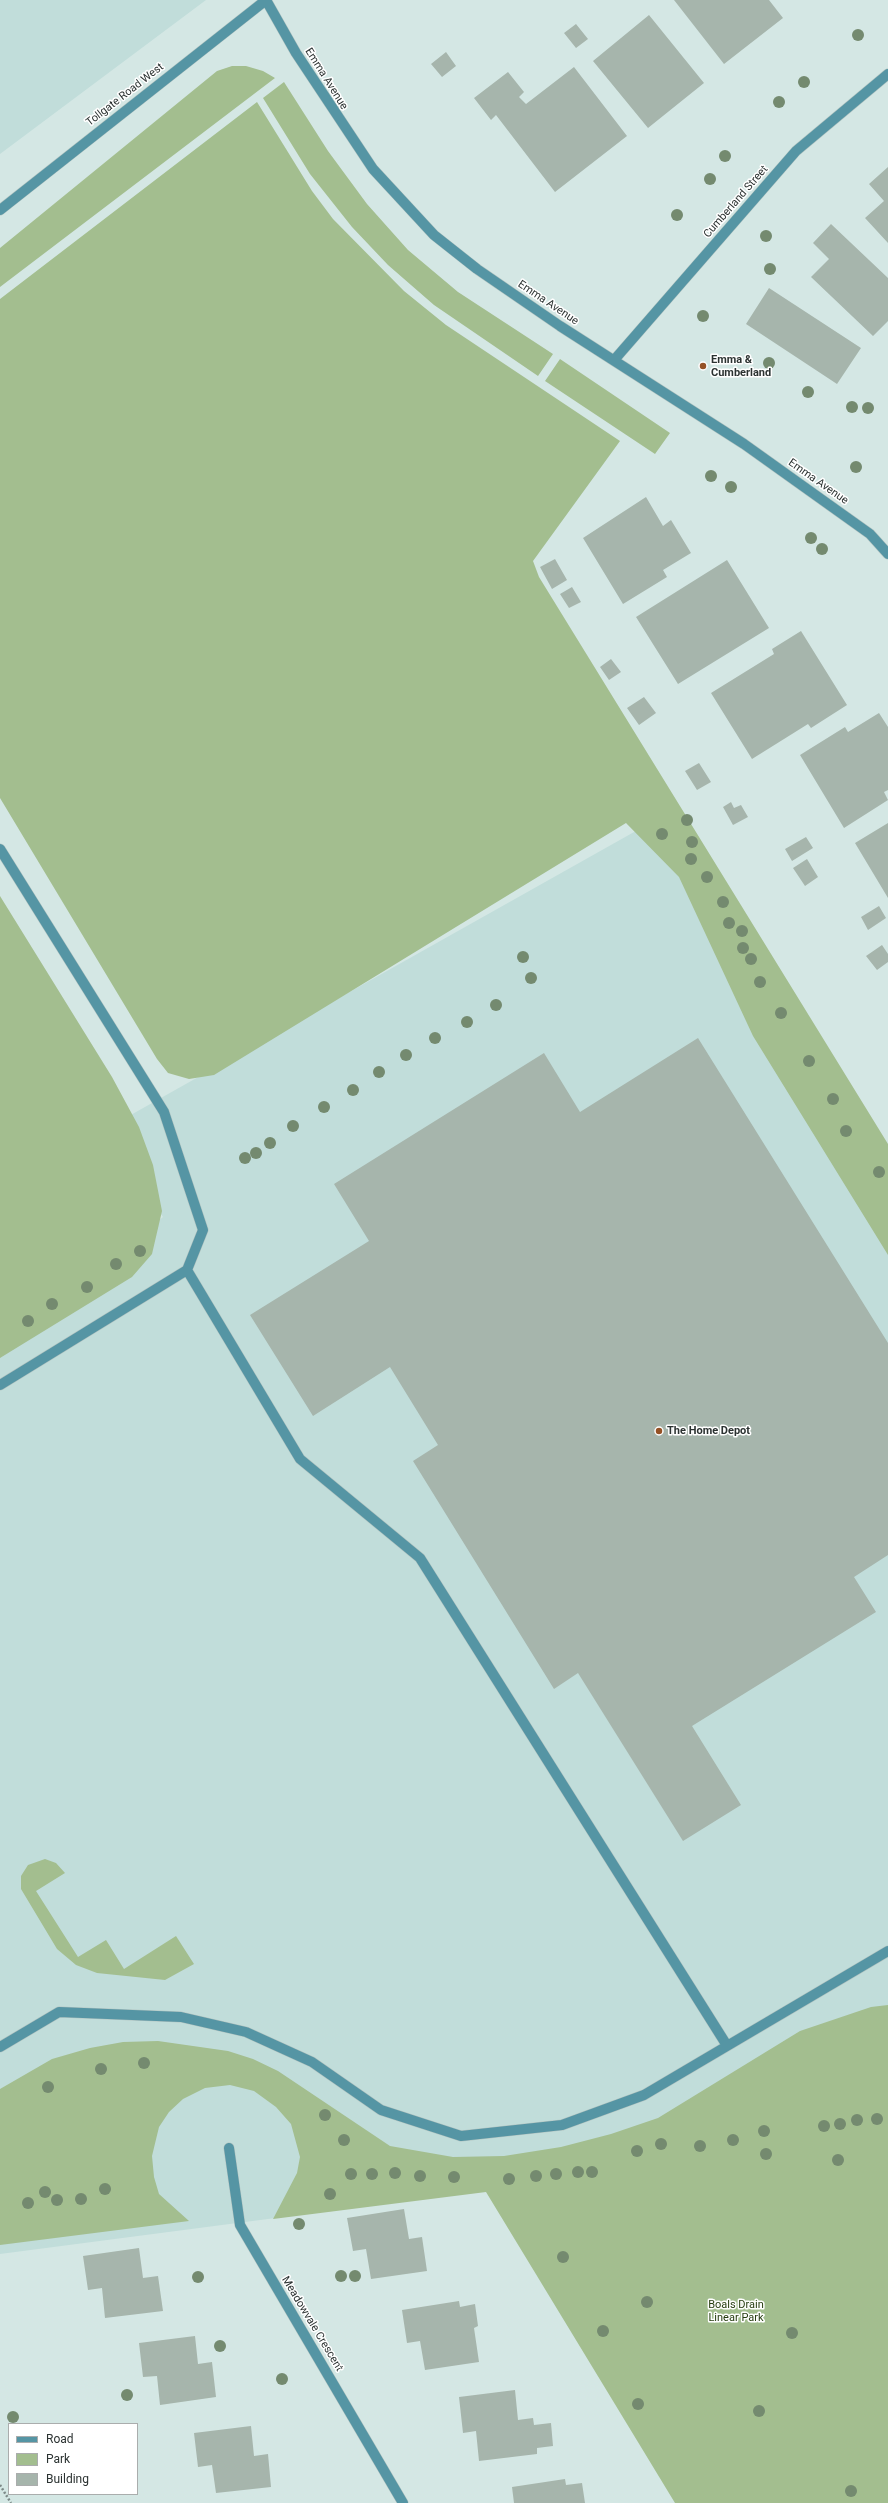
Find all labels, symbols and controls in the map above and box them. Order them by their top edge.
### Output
street label: Emma Avenue [302,46,350,112]
street label: Tollgate Road West [84,61,166,129]
street label: Cumberland Street [701,163,771,241]
street label: Emma Avenue [515,278,581,328]
place label: Emma & Cumberland [711,353,771,379]
marker: Emma & Cumberland [698,361,708,371]
street label: Emma Avenue [785,456,851,508]
place label: The Home Depot [667,1424,750,1438]
marker: The Home Depot [654,1426,664,1436]
street label: Meadowvale Crescent [278,2274,346,2374]
park label: Boals Drain Linear Park [708,2298,764,2324]
legend [8,2423,138,2495]
text: Road [46,2432,74,2446]
text: Park [46,2452,70,2466]
text: Building [46,2472,89,2486]

